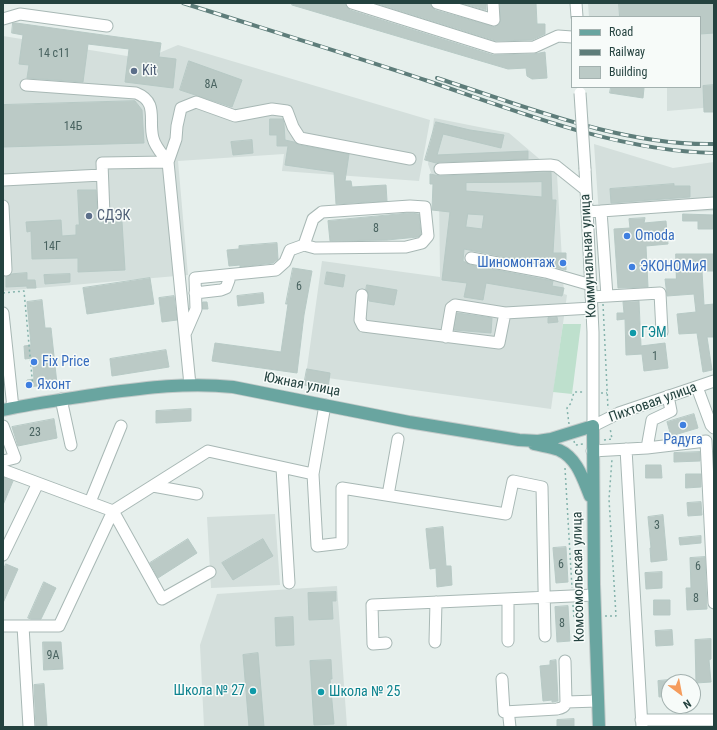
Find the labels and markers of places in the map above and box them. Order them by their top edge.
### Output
place label: Kit [142,63,157,79]
marker: Kit [129,66,139,76]
place label: СДЭК [97,208,130,224]
marker: СДЭК [84,211,94,221]
place label: Omoda [635,228,675,244]
marker: Omoda [622,231,632,241]
place label: Шиномонтаж [477,255,555,271]
marker: Шиномонтаж [558,258,568,268]
place label: ЭКОНОМиЯ [640,259,707,275]
marker: ЭКОНОМиЯ [627,262,637,272]
place label: ГЭМ [641,325,667,341]
marker: ГЭМ [628,328,638,338]
place label: Fix Price [42,354,90,370]
marker: Fix Price [29,357,39,367]
place label: Яхонт [37,377,71,393]
marker: Яхонт [24,380,34,390]
marker: Радуга [678,420,688,430]
place label: Радуга [663,432,703,448]
place label: Школа № 27 [174,683,245,699]
place label: Школа № 25 [329,684,400,700]
marker: Школа № 27 [248,686,258,696]
marker: Школа № 25 [316,687,326,697]

